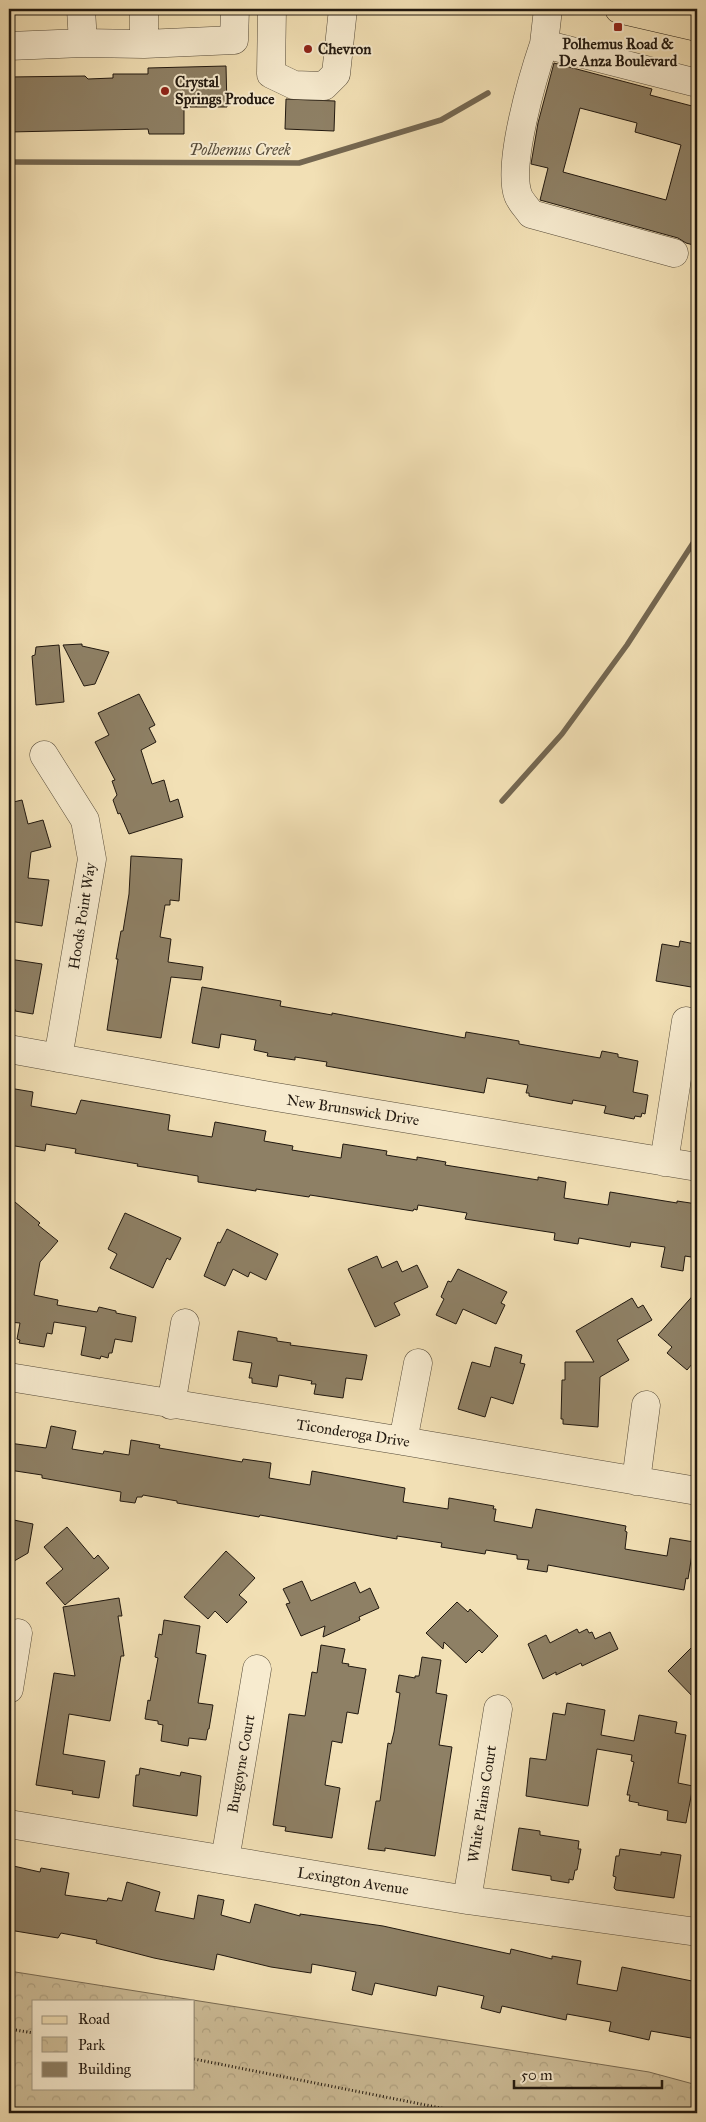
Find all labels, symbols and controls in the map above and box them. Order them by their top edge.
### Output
marker: Polhemus Road & De Anza Boulevard [612,21,624,33]
place label: Polhemus Road & De Anza Boulevard [559,35,678,70]
place label: Chevron [318,40,372,58]
marker: Chevron [302,43,314,55]
place label: Crystal Springs Produce [175,73,275,109]
marker: Crystal Springs Produce [159,85,171,97]
water label: Polhemus Creek [189,140,291,159]
street label: Hoods Point Way [65,860,99,971]
street label: New Brunswick Drive [285,1091,421,1129]
street label: Ticonderoga Drive [295,1415,411,1451]
street label: Burgoyne Court [223,1713,259,1815]
street label: White Plains Court [464,1744,500,1864]
street label: Lexington Avenue [296,1863,410,1899]
legend [32,2000,195,2090]
text: Road [78,2010,110,2028]
text: Park [78,2036,105,2054]
scale bar [514,2057,661,2089]
text: Building [78,2060,132,2078]
text: 50 m [521,2066,553,2084]

